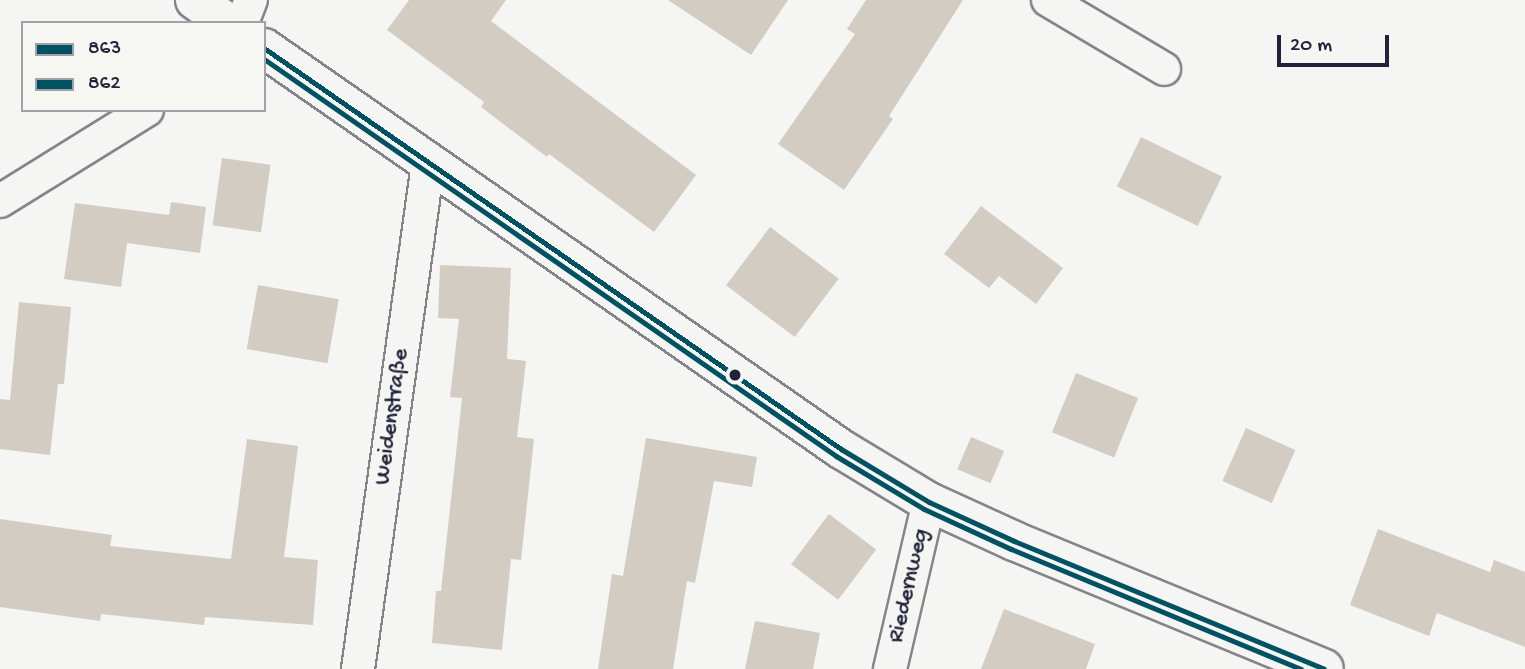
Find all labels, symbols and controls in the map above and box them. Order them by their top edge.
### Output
legend [21,21,266,112]
scale bar [1280,21,1392,65]
text: 20 m [1290,34,1332,59]
text: 863 [88,37,121,62]
text: 862 [88,72,120,97]
street label: Weidenstraße [370,347,416,487]
unlabelled marker [728,368,742,382]
street label: Riedernweg [883,526,937,646]

